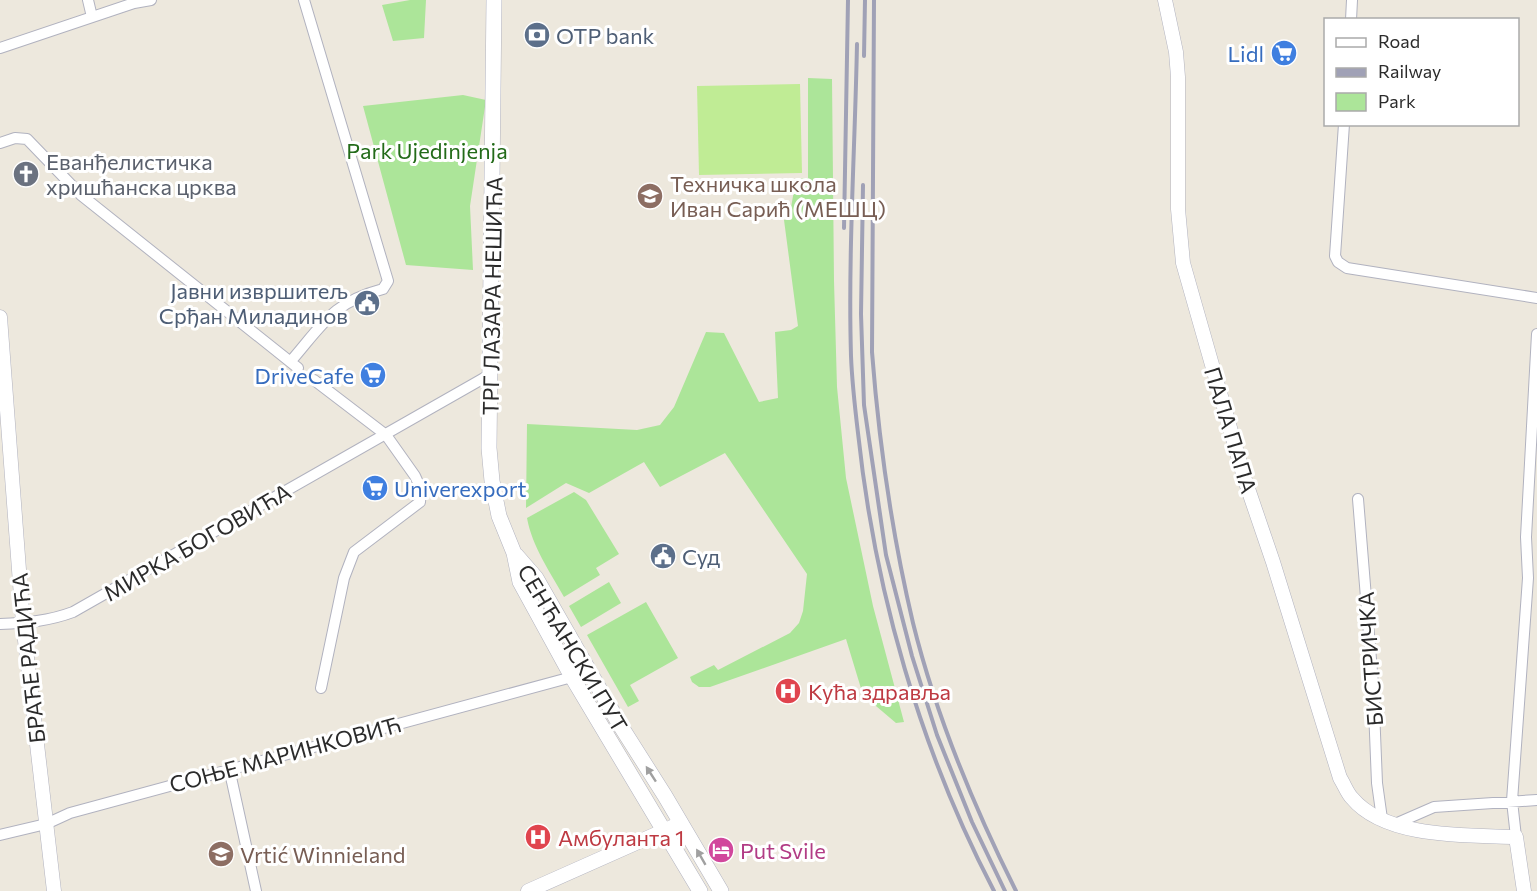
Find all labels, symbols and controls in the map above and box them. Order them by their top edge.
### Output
legend [1324,18,1519,126]
bank icon: OTP bank [522,20,552,50]
place label: OTP bank [556,22,655,49]
text: Road [1378,30,1420,52]
supermarket icon: Lidl [1269,38,1299,68]
place label: Lidl [1227,40,1264,67]
text: Railway [1378,60,1441,82]
text: Park [1378,90,1416,112]
park label: Park Ujedinjenja [346,137,508,164]
place label: Еванђелистичка хришћанска црква [46,148,237,200]
church icon: Еванђелистичка хришћанска црква [11,159,41,189]
place label: Техничка школа Иван Сарић (МЕШЦ) [670,170,886,222]
street label: ТРГ ЛАЗАРА НЕШИЋА [476,176,508,416]
school or university icon: Техничка школа Иван Сарић (МЕШЦ) [635,181,665,211]
place label: Јавни извршитељ Срђан Миладинов [159,277,348,329]
public building icon: Јавни извршитељ Срђан Миладинов [352,288,382,318]
supermarket icon: DriveCafe [358,360,388,390]
place label: DriveCafe [255,362,354,389]
street label: ПАЛА ПАПА [1199,364,1263,496]
supermarket icon: Univerexport [360,473,390,503]
place label: Univerexport [394,475,527,502]
street label: МИРКА БОГОВИЋА [99,477,295,607]
public building icon: Суд [648,541,678,571]
place label: Суд [682,543,720,570]
street label: СЕНЋАНСКИ ПУТ [512,559,634,737]
street label: БРАЋЕ РАДИЋА [6,572,50,744]
street label: БИСТРИЧКА [1352,591,1388,727]
hospital icon: Кућа здравља [773,676,803,706]
place label: Кућа здравља [808,678,951,705]
street label: СОЊЕ МАРИНКОВИЋ [166,710,404,798]
one-way arrow [645,766,656,782]
hospital icon: Амбуланта 1 [523,822,553,852]
place label: Амбуланта 1 [558,824,684,851]
hotel icon: Put Svile [706,835,736,865]
place label: Put Svile [740,837,826,864]
school or university icon: Vrtić Winnieland [206,839,236,869]
place label: Vrtić Winnieland [240,841,406,868]
one-way arrow [696,848,706,865]

